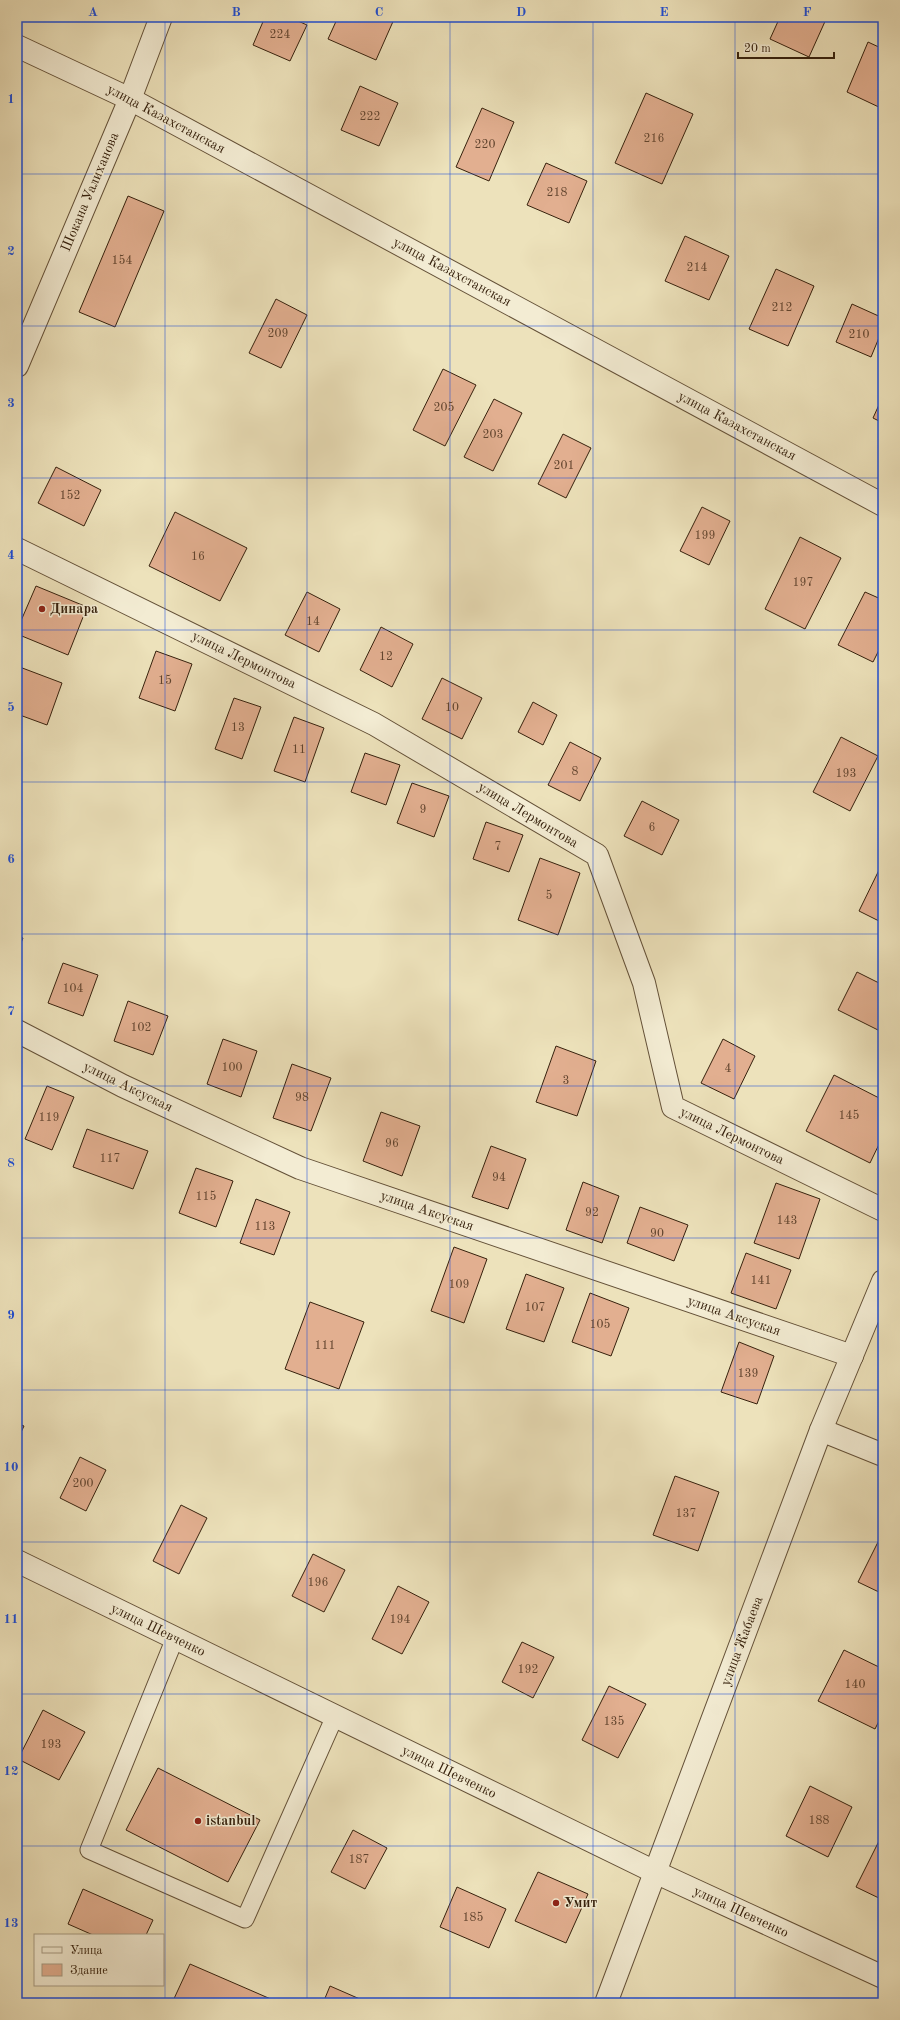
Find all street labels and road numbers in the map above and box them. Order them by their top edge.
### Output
street label: улица Казахстанская [105,82,227,156]
street label: Шокана Уалиханова [59,130,121,254]
street label: улица Казахстанская [391,235,513,309]
street label: улица Казахстанская [676,389,798,463]
street label: улица Лермонтова [190,629,298,691]
street label: улица Лермонтова [475,780,581,850]
street label: улица Аксуская [81,1059,175,1115]
street label: улица Лермонтова [678,1105,786,1167]
street label: улица Аксуская [379,1188,475,1234]
street label: улица Аксуская [686,1293,782,1339]
street label: улица Жабаева [718,1594,766,1688]
street label: улица Шевченко [108,1601,208,1659]
street label: улица Шевченко [399,1743,499,1801]
street label: улица Шевченко [691,1884,791,1940]

